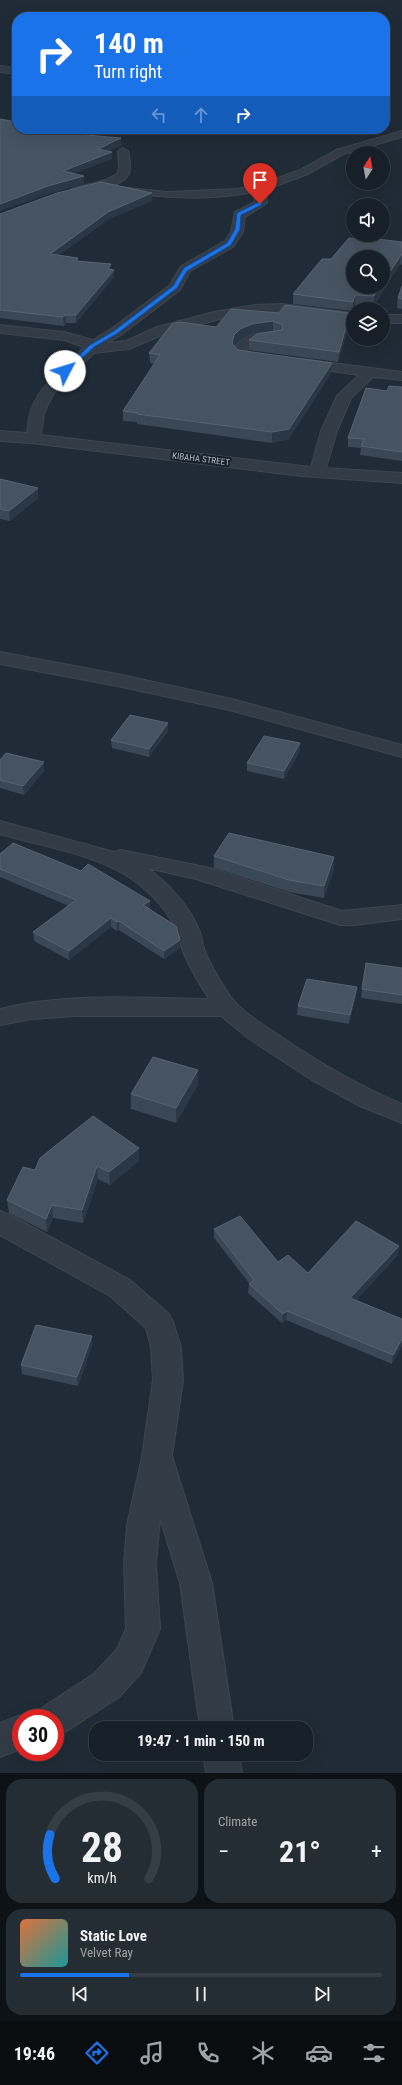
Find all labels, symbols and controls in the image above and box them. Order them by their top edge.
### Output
text: 140 m [94,27,164,60]
icon: right [28,28,80,80]
text: Turn right [94,61,162,82]
icon: left [148,104,170,126]
icon: ahead [190,104,212,126]
icon: right [232,104,254,126]
north arrow [346,146,390,190]
map controls [346,146,390,346]
pin [243,163,277,204]
icon: arrive [249,169,271,191]
button: sound [346,198,390,242]
button: search [346,250,390,294]
button: layers [346,302,390,346]
position arrow [44,350,86,392]
street label: KIBAHA STREET [172,451,231,468]
speed limit sign: 30 [12,1709,64,1761]
text: 19:47 · 1 min · 150 m [137,1732,265,1750]
text: Climate [218,1814,257,1829]
text: 28 [81,1823,123,1872]
text: 21° [279,1834,321,1869]
text: − [218,1839,229,1864]
text: + [371,1839,382,1864]
text: km/h [87,1870,117,1886]
text: Static Love [80,1927,147,1945]
text: Velvet Ray [80,1945,133,1960]
icon: previous [69,1983,91,2005]
icon: pause [190,1983,212,2005]
icon: next [311,1983,333,2005]
icon: directions [83,2039,111,2067]
icon: music [138,2039,166,2067]
icon: phone [194,2039,222,2067]
icon: climate [249,2039,277,2067]
icon: car [305,2039,333,2067]
icon: filters [360,2039,388,2067]
text: 19:46 [14,2043,55,2064]

